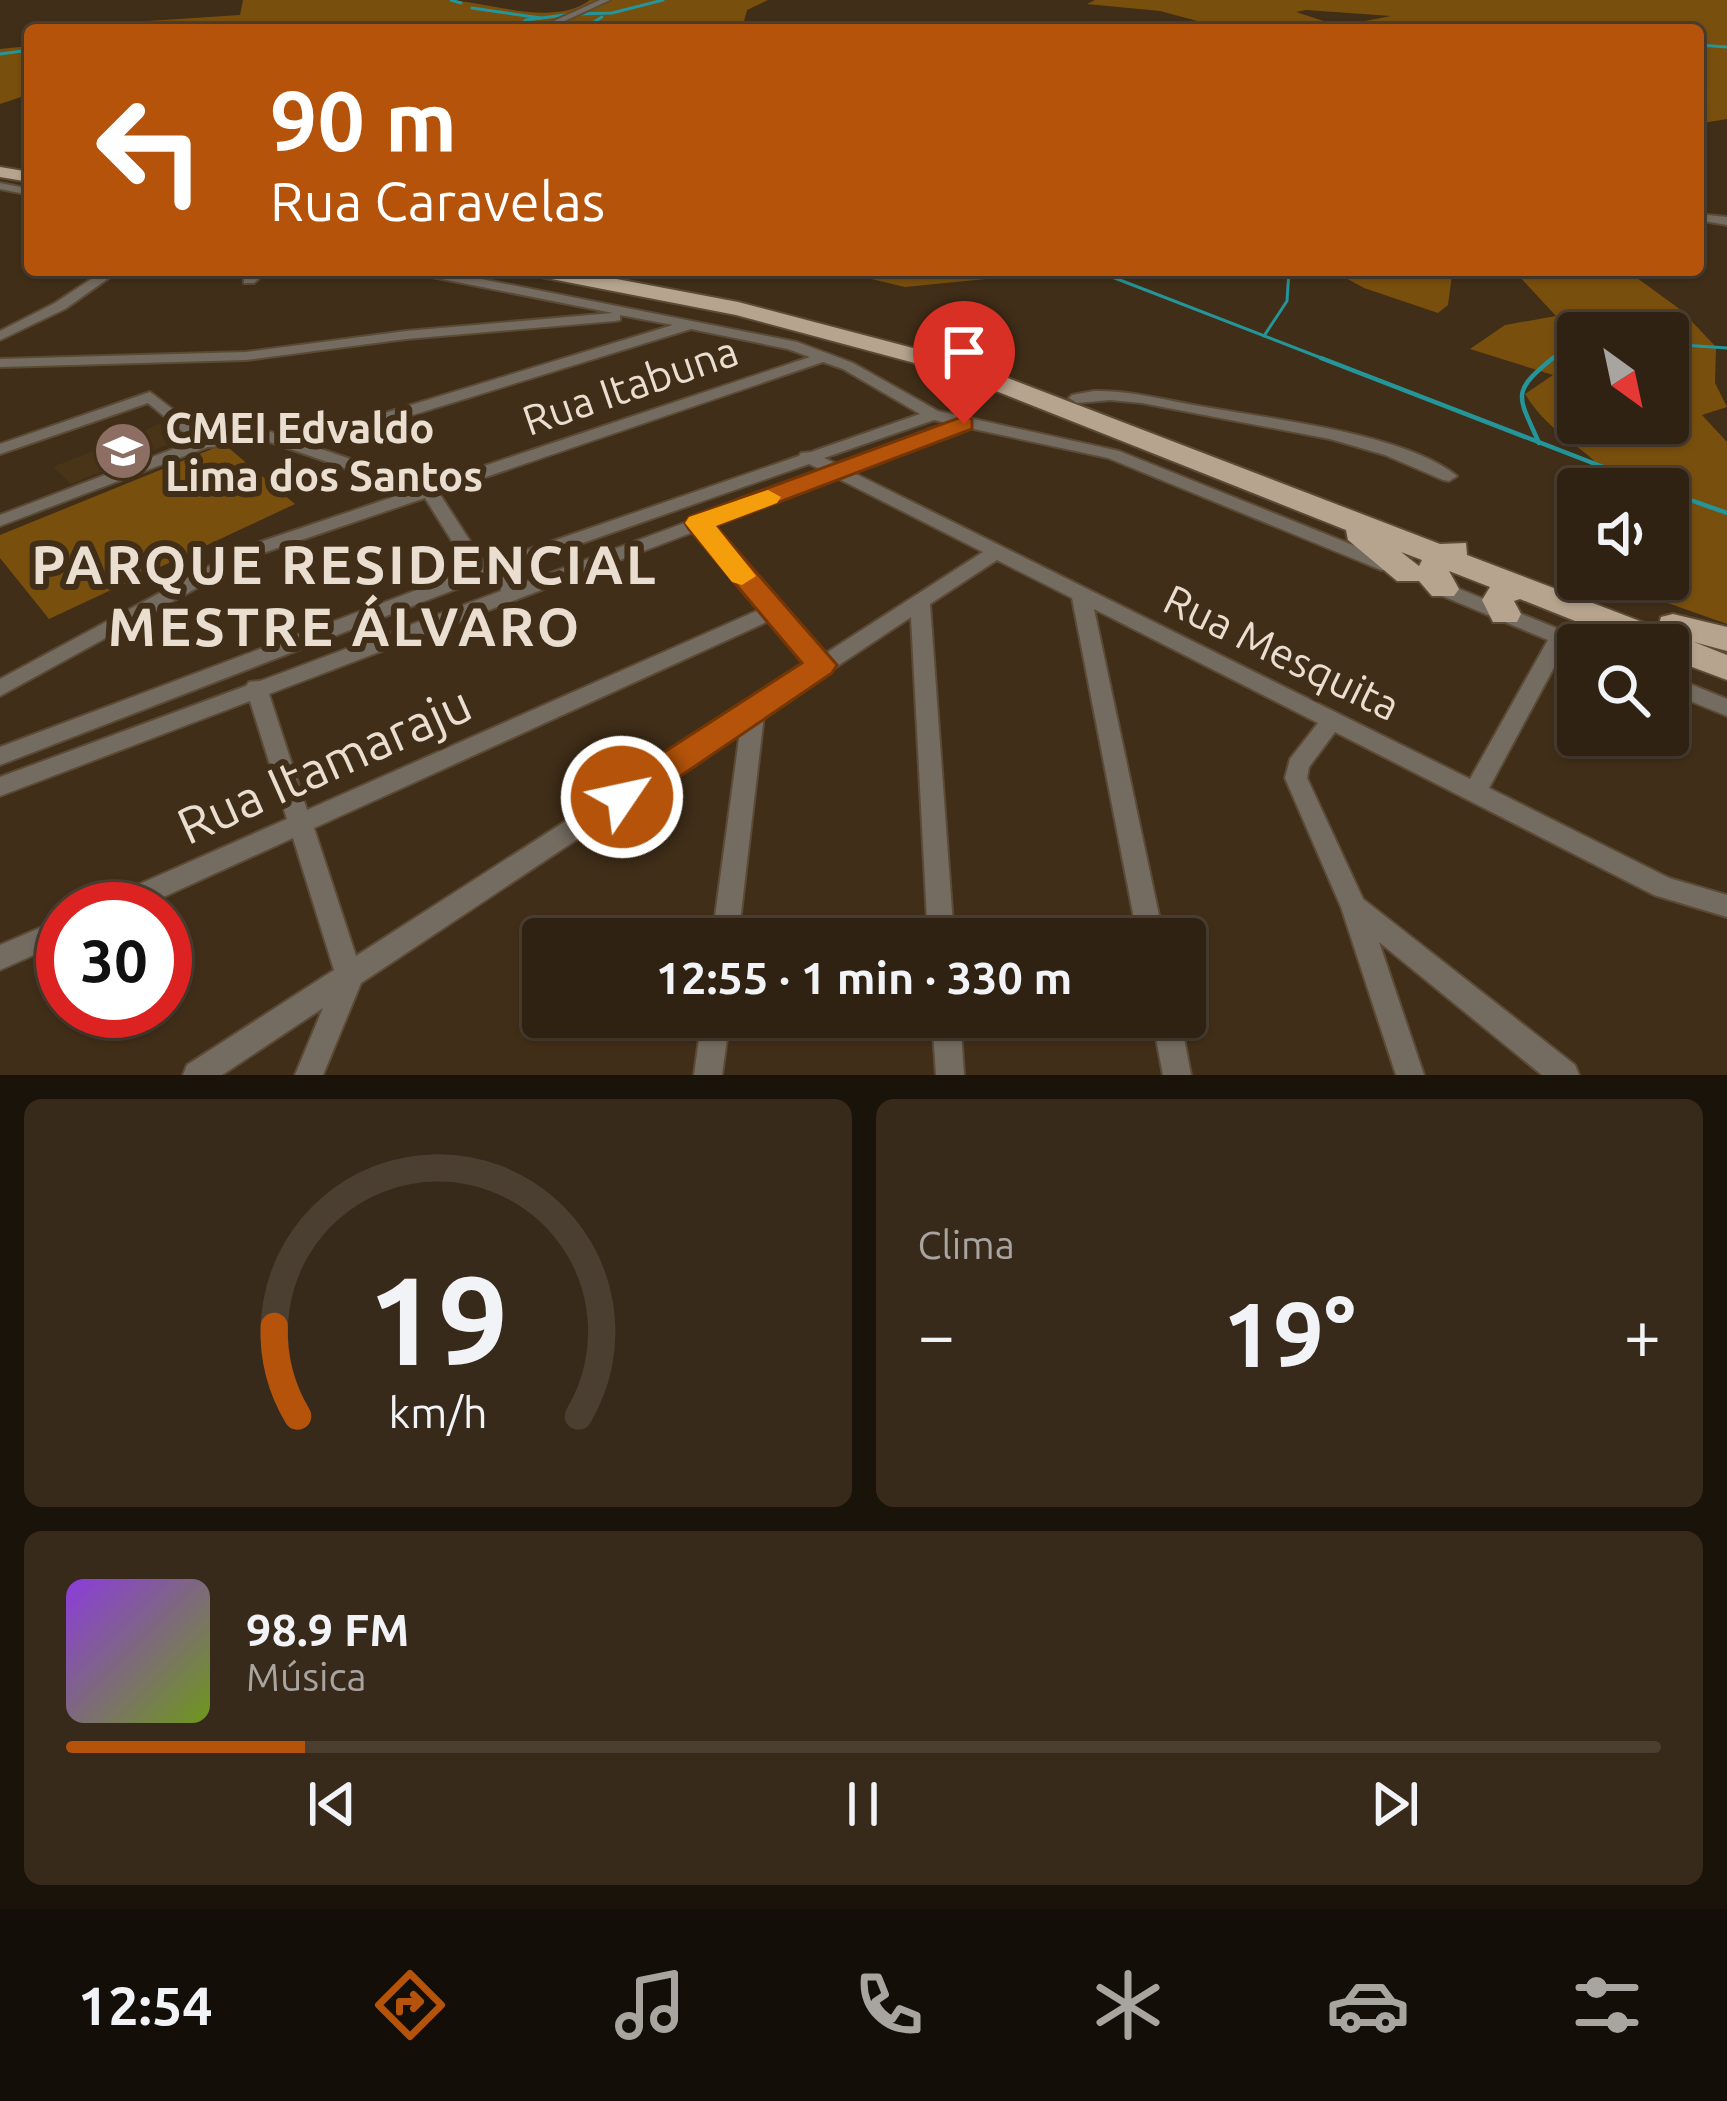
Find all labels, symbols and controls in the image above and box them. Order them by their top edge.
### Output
icon: left [72,72,228,228]
text: 90 m [270,73,457,167]
text: Rua Caravelas [270,171,605,231]
pin [913,301,1015,424]
north arrow [1557,312,1689,444]
map controls [1557,312,1689,756]
icon: arrive [931,319,997,385]
street label: Rua Itabuna [516,326,744,444]
place label: CMEI Edvaldo Lima dos Santos [165,404,483,499]
school or university icon: CMEI Edvaldo Lima dos Santos [92,420,154,482]
button: sound [1557,468,1689,600]
district label: PARQUE RESIDENCIAL MESTRE ÁLVARO [31,534,659,656]
street label: Rua Mesquita [1157,575,1407,729]
button: search [1557,624,1689,756]
street label: Rua Itamaraju [168,673,480,855]
position arrow [559,734,685,860]
speed limit sign: 30 [36,882,192,1038]
text: 12:55 · 1 min · 330 m [656,952,1072,1003]
text: Clima [918,1223,1015,1266]
text: 19 [367,1249,508,1389]
text: 19° [1223,1283,1356,1384]
text: − [918,1297,955,1371]
text: + [1624,1297,1661,1371]
text: km/h [388,1388,487,1436]
text: 98.9 FM [246,1604,409,1655]
text: Música [246,1655,367,1698]
icon: previous [299,1771,365,1837]
icon: pause [830,1771,896,1837]
icon: next [1362,1771,1428,1837]
icon: directions [368,1963,452,2047]
icon: music [608,1963,692,2047]
icon: phone [847,1963,931,2047]
icon: climate [1086,1963,1170,2047]
icon: car [1326,1963,1410,2047]
icon: filters [1565,1963,1649,2047]
text: 12:54 [78,1975,213,2035]

